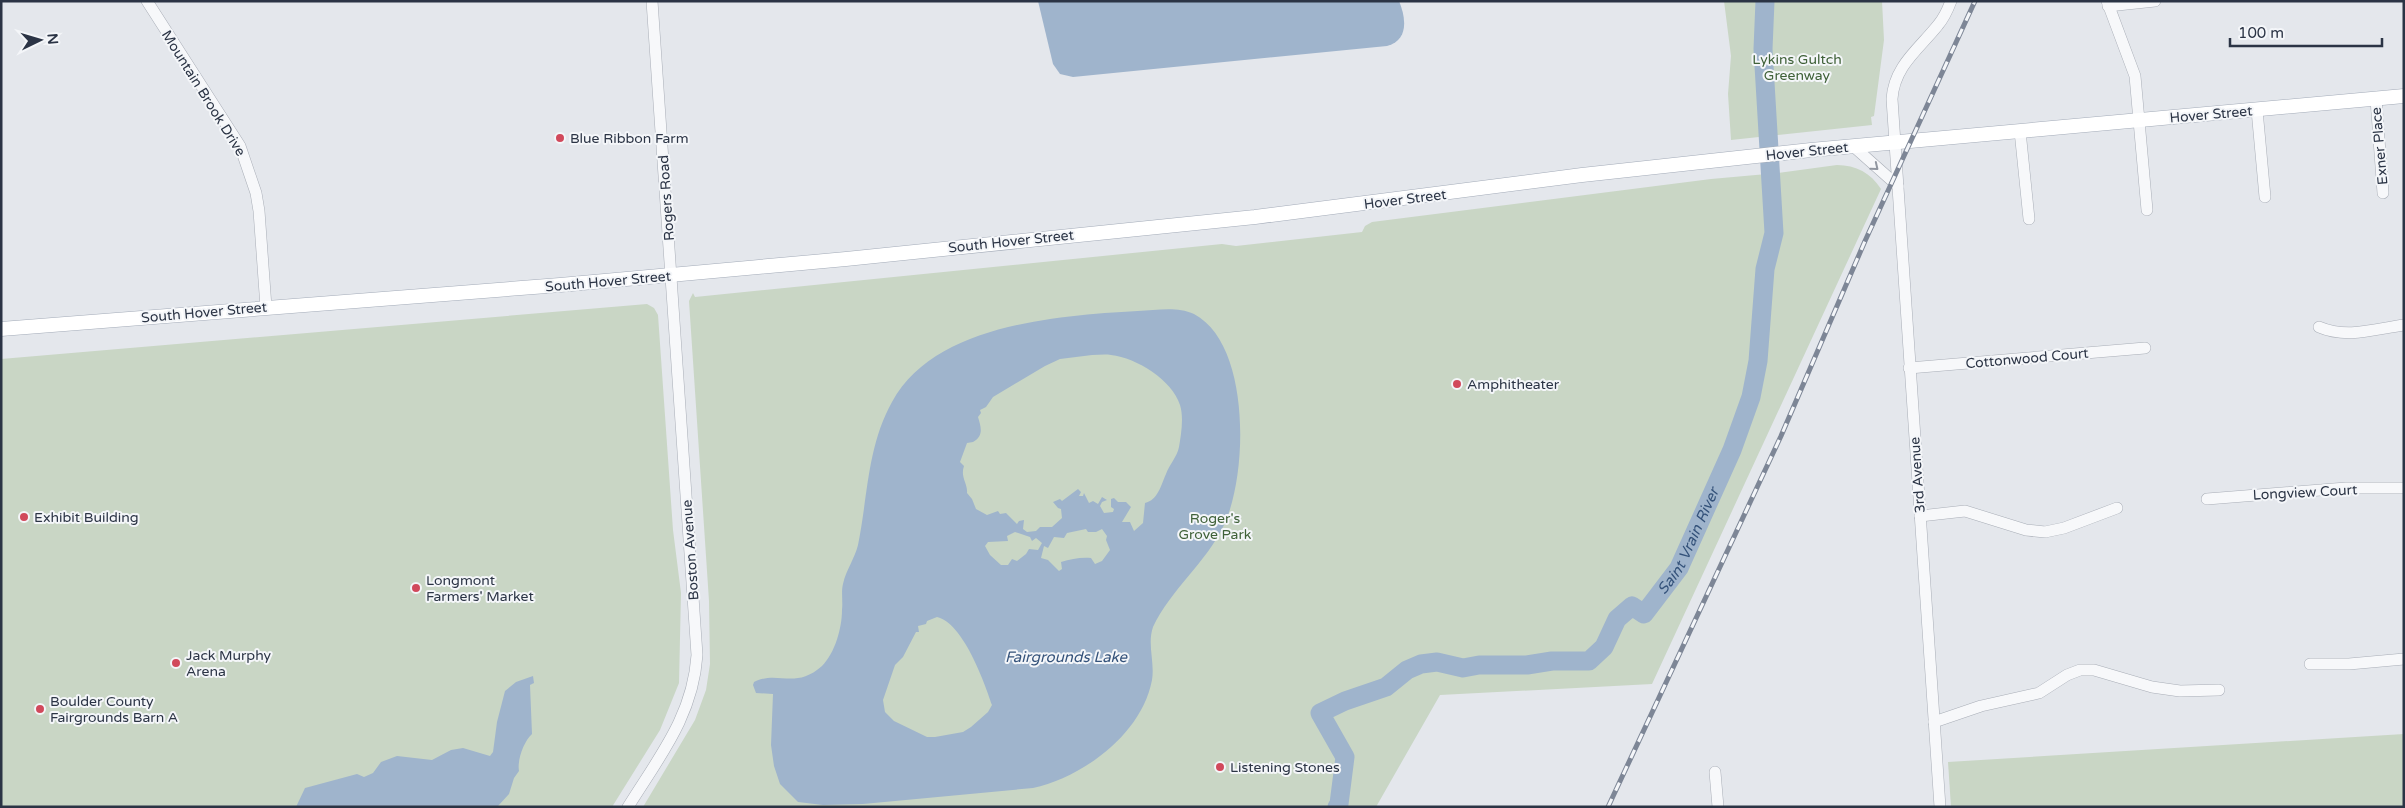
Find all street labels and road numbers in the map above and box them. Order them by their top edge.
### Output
street label: Mountain Brook Drive [158,27,249,159]
street label: Hover Street [2169,102,2254,127]
street label: Exner Place [2368,106,2391,186]
street label: Hover Street [1765,139,1850,164]
street label: Rogers Road [655,154,678,242]
street label: Hover Street [1363,186,1448,213]
street label: South Hover Street [947,226,1075,257]
street label: South Hover Street [544,267,672,295]
street label: South Hover Street [140,298,268,326]
street label: Cottonwood Court [1965,345,2090,372]
street label: 3rd Avenue [1906,436,1929,514]
street label: Longview Court [2252,481,2358,504]
street label: Boston Avenue [678,499,702,601]

